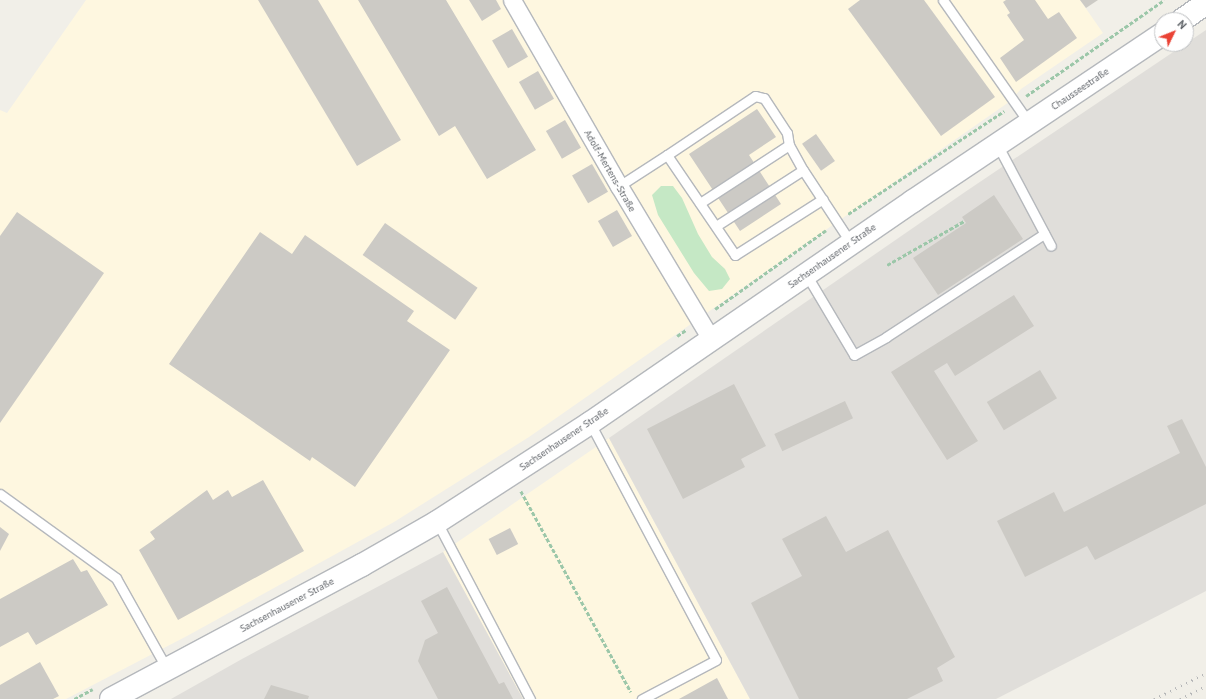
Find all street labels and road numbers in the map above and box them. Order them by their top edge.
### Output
street label: Chausseestraße [1049,65,1111,113]
street label: Adolf-Mertens-Straße [582,128,638,214]
street label: Sachsenhausener Straße [786,221,878,291]
street label: Sachsenhausener Straße [517,405,611,473]
street label: Sachsenhausener Straße [238,575,336,635]

